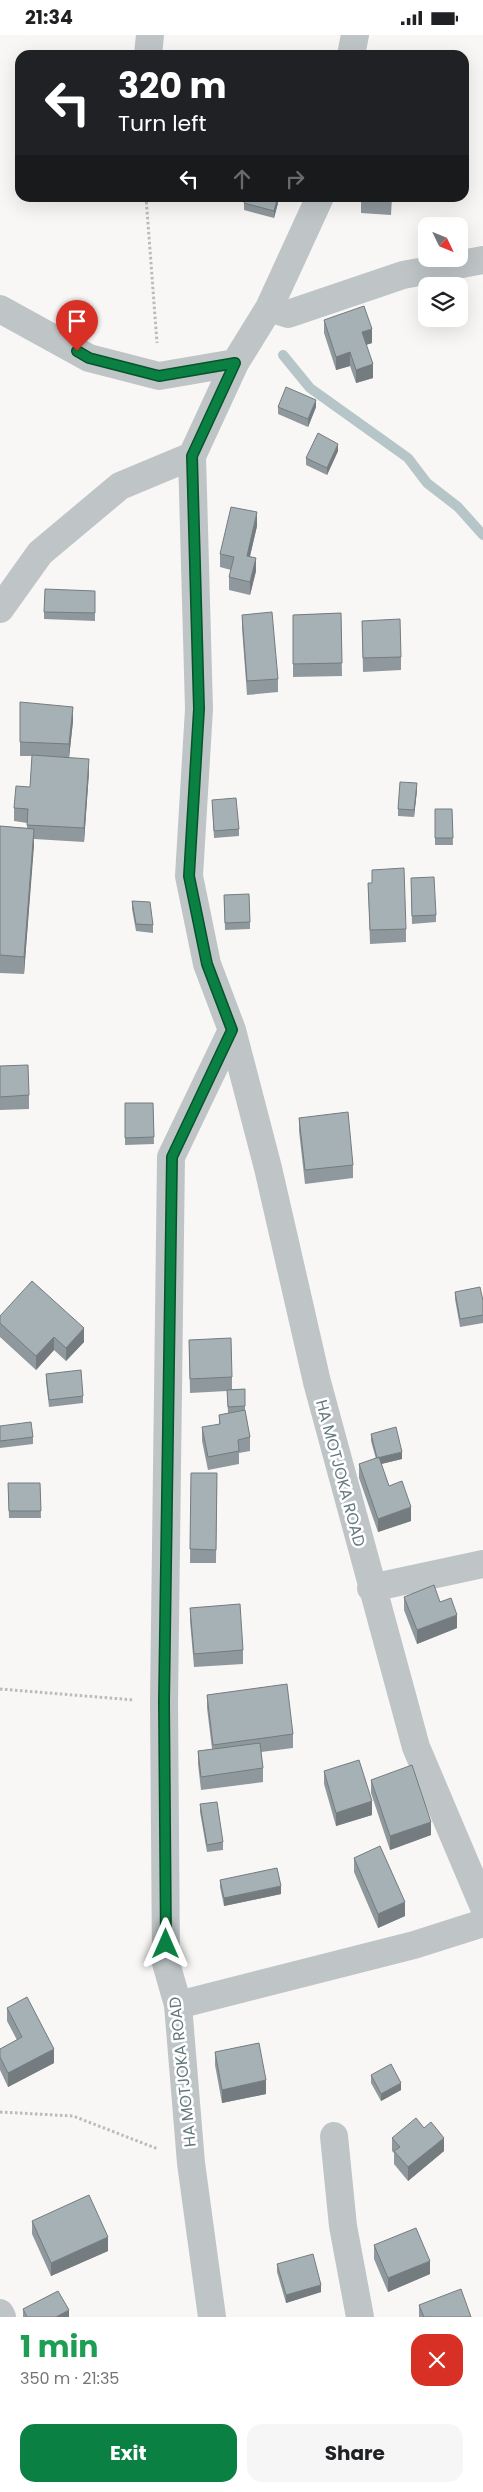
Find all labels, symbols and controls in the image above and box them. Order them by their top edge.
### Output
text: 21:34 [25,4,73,31]
text: 320 m [118,61,226,110]
icon: left [35,70,100,135]
text: Turn left [118,108,206,139]
icon: left [175,165,203,193]
icon: ahead [228,165,256,193]
icon: right [281,165,309,193]
north arrow [418,217,468,267]
map controls [418,217,468,327]
button: layers [418,277,468,327]
pin [56,300,98,351]
icon: arrive [63,307,91,335]
street label: HA MOTJOKA ROAD [310,1397,371,1549]
position arrow [139,1917,191,1969]
street label: HA MOTJOKA ROAD [163,1996,202,2148]
text: 1 min [20,2325,98,2368]
button: close [411,2334,463,2386]
text: 350 m · 21:35 [20,2367,119,2390]
button: Exit [20,2424,237,2482]
button: Share [247,2424,463,2482]

